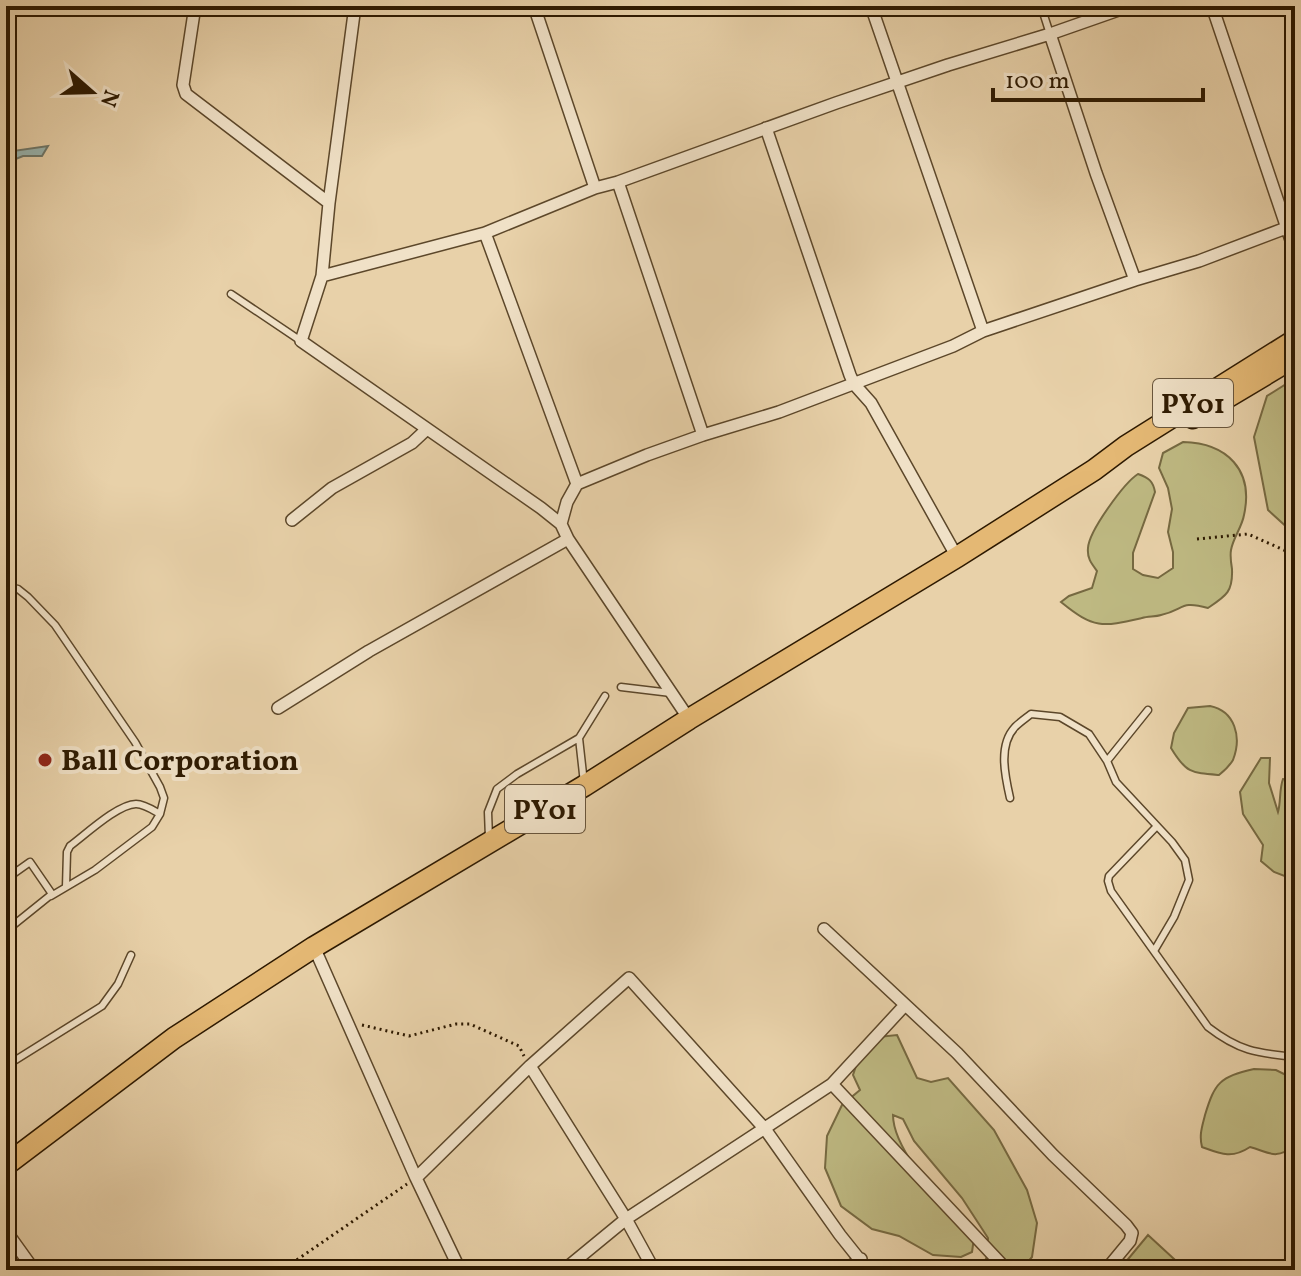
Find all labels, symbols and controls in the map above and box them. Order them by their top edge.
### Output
north arrow [52,52,132,132]
scale bar [993,52,1203,102]
text: 100 m [1005,65,1070,99]
text: N [91,85,126,111]
road number: PY01 [1153,379,1233,427]
place label: Ball Corporation [61,741,299,783]
marker: Ball Corporation [36,751,54,769]
road number: PY01 [505,785,585,833]

